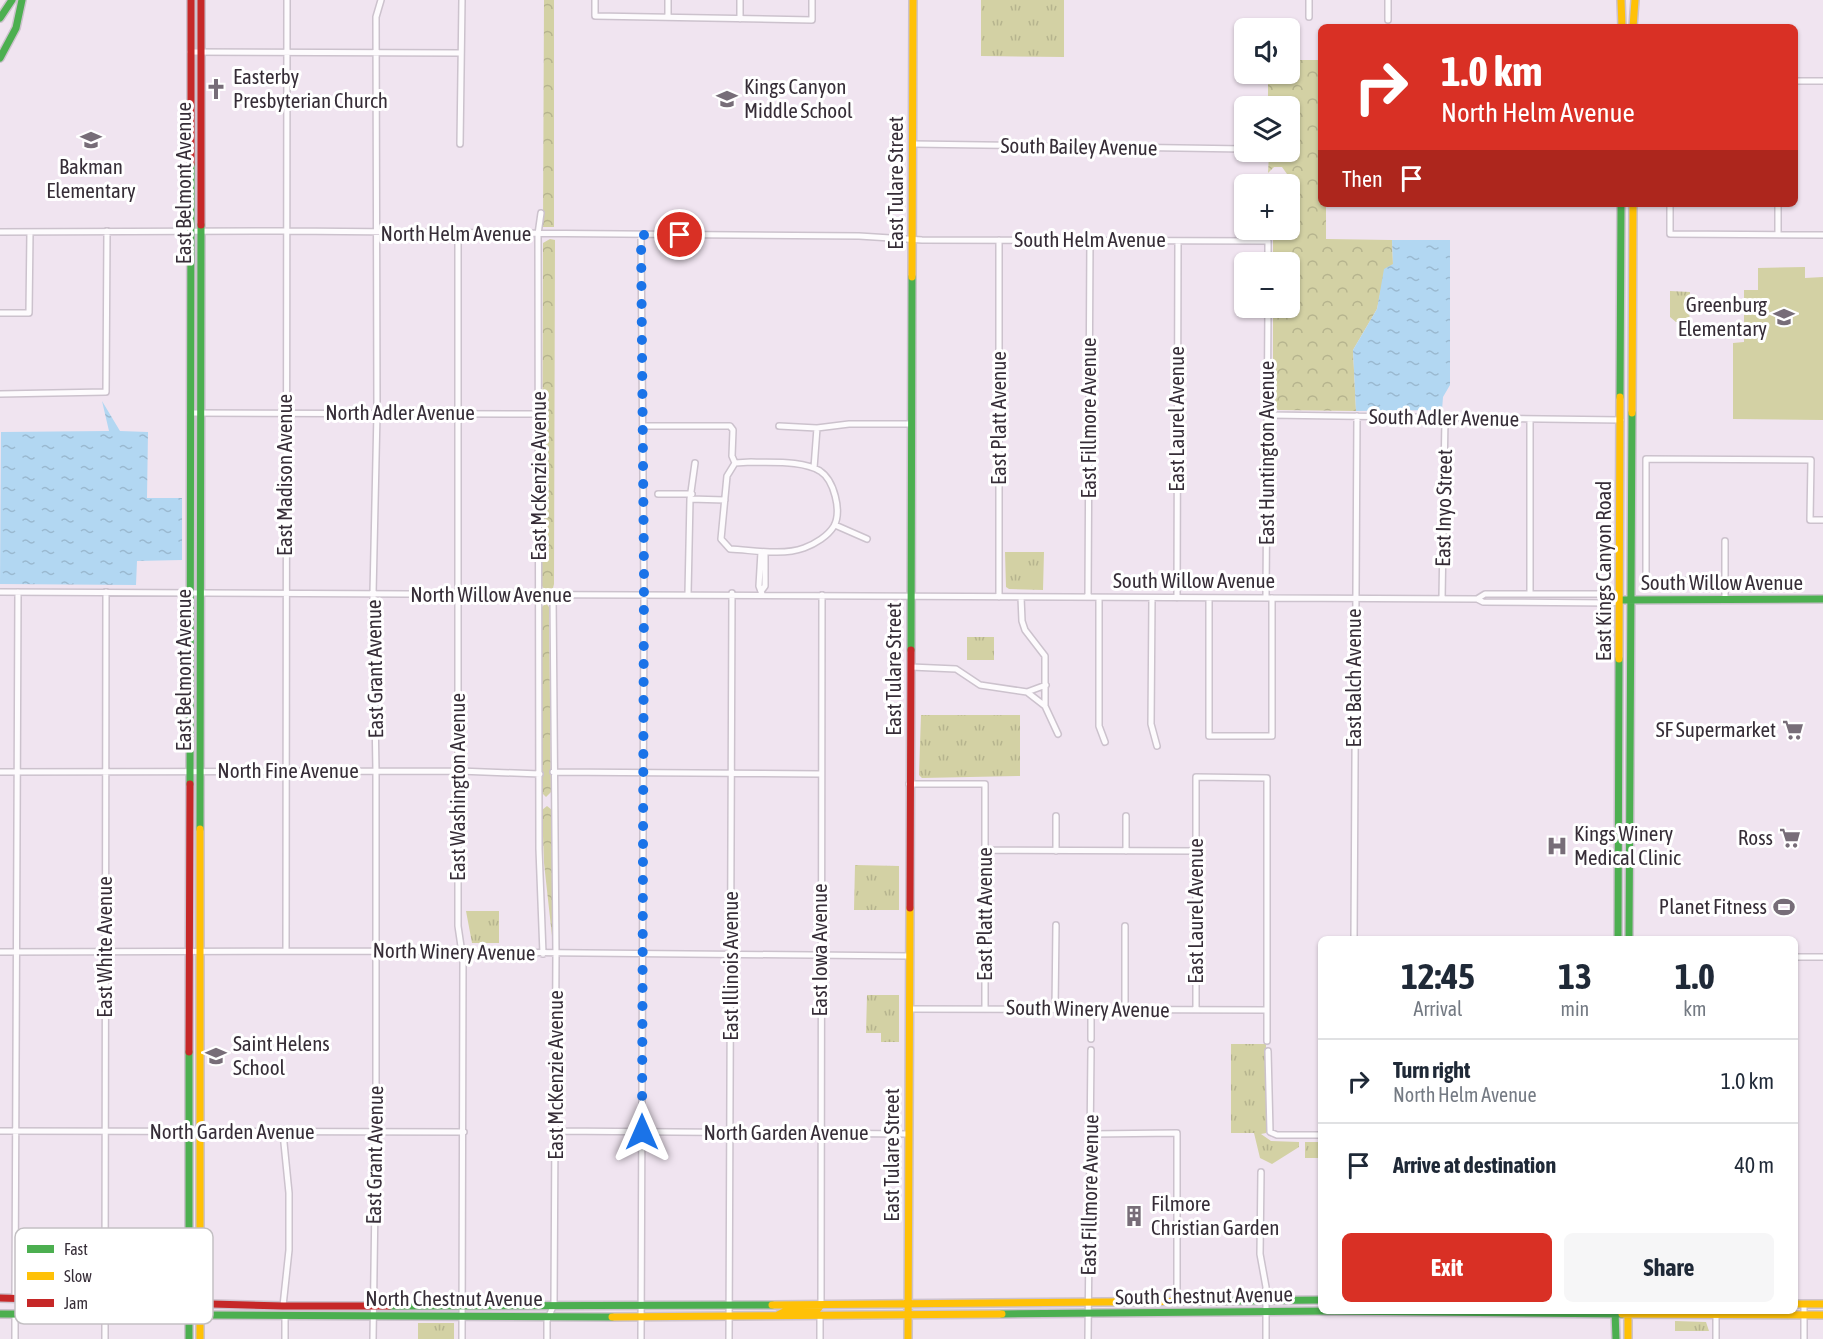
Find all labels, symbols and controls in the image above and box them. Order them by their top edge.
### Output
map controls [1234,18,1300,318]
button: sound [1234,18,1300,84]
text: 1.0 km [1441,47,1542,95]
icon: right [1342,48,1420,126]
place label: Easterby Presbyterian Church [233,64,388,112]
place label: Kings Canyon Middle School [744,74,853,122]
church icon: Easterby Presbyterian Church [204,77,228,101]
school or university icon: Kings Canyon Middle School [715,87,739,111]
button: layers [1234,96,1300,162]
text: North Helm Avenue [1441,97,1635,128]
street label: East Belmont Avenue [171,102,195,264]
street label: East Tulare Street [883,116,907,250]
school or university icon: Bakman Elementary [79,128,103,152]
street label: South Bailey Avenue [1000,133,1158,159]
place label: Bakman Elementary [46,154,136,202]
icon: arrive [1395,162,1428,195]
text: Then [1342,166,1383,192]
button: + [1234,174,1300,240]
pin [654,209,705,260]
icon: arrive [663,218,696,251]
street label: North Helm Avenue [381,221,531,245]
street label: South Helm Avenue [1014,227,1166,251]
button: − [1234,252,1300,318]
place label: Greenburg Elementary [1678,292,1767,340]
school or university icon: Greenburg Elementary [1772,305,1796,329]
street label: East Fillmore Avenue [1076,337,1100,499]
street label: East Laurel Avenue [1164,346,1188,492]
street label: East Platt Avenue [986,351,1010,485]
street label: East Huntington Avenue [1254,361,1278,545]
street label: East McKenzie Avenue [526,391,550,561]
street label: East Madison Avenue [272,394,296,556]
street label: North Adler Avenue [325,400,475,424]
street label: South Adler Avenue [1369,404,1519,430]
street label: East Inyo Street [1430,449,1456,567]
street label: East Kings Canyon Road [1591,481,1615,661]
street label: South Willow Avenue [1113,568,1275,592]
street label: South Willow Avenue [1641,570,1803,594]
street label: North Willow Avenue [410,582,572,606]
street label: East Belmont Avenue [171,589,195,751]
street label: East Grant Avenue [361,599,387,739]
street label: East Tulare Street [881,602,905,736]
street label: East Balch Avenue [1341,608,1365,748]
street label: East Washington Avenue [445,693,469,881]
place label: SF Supermarket [1656,717,1776,741]
supermarket icon: SF Supermarket [1781,718,1805,742]
street label: North Fine Avenue [217,758,359,782]
place label: Kings Winery Medical Clinic [1574,821,1681,869]
place label: Ross [1738,825,1773,849]
supermarket icon: Ross [1778,826,1802,850]
hospital icon: Kings Winery Medical Clinic [1545,834,1569,858]
street label: East Laurel Avenue [1183,838,1207,984]
street label: East Platt Avenue [972,847,996,981]
street label: East White Avenue [92,876,116,1018]
street label: East Iowa Avenue [807,883,831,1017]
street label: East Illinois Avenue [718,891,742,1041]
place label: Planet Fitness [1659,894,1767,918]
sports icon: Planet Fitness [1772,895,1796,919]
street label: North Winery Avenue [372,938,536,964]
text: 12:45 [1401,955,1475,997]
text: 13 [1558,955,1592,997]
text: 1.0 [1675,955,1715,997]
street label: East McKenzie Avenue [543,990,567,1160]
street label: South Winery Avenue [1006,995,1170,1021]
text: Arrival [1414,997,1462,1020]
text: min [1561,997,1589,1020]
text: km [1683,997,1707,1020]
place label: Saint Helens School [233,1031,330,1079]
school or university icon: Saint Helens School [204,1044,228,1068]
text: Turn right [1393,1057,1470,1083]
icon: right [1342,1065,1375,1098]
text: 1.0 km [1721,1068,1774,1094]
text: North Helm Avenue [1393,1083,1537,1106]
street label: East Grant Avenue [361,1085,387,1225]
street label: East Tulare Street [879,1088,903,1222]
position arrow [610,1100,674,1164]
street label: East Fillmore Avenue [1076,1114,1102,1276]
street label: North Garden Avenue [149,1119,315,1143]
street label: North Garden Avenue [703,1120,869,1144]
icon: arrive [1342,1149,1375,1182]
text: Arrive at destination [1393,1152,1556,1178]
text: 40 m [1734,1152,1774,1178]
place label: Filmore Christian Garden [1151,1191,1280,1239]
building icon: Filmore Christian Garden [1122,1204,1146,1228]
legend [15,1228,213,1324]
button: Exit [1342,1233,1552,1302]
button: Share [1564,1233,1774,1302]
text: Fast [64,1240,88,1258]
text: Slow [64,1267,92,1285]
street label: South Chestnut Avenue [1115,1281,1293,1309]
street label: North Chestnut Avenue [365,1286,543,1310]
text: Jam [64,1294,88,1312]

